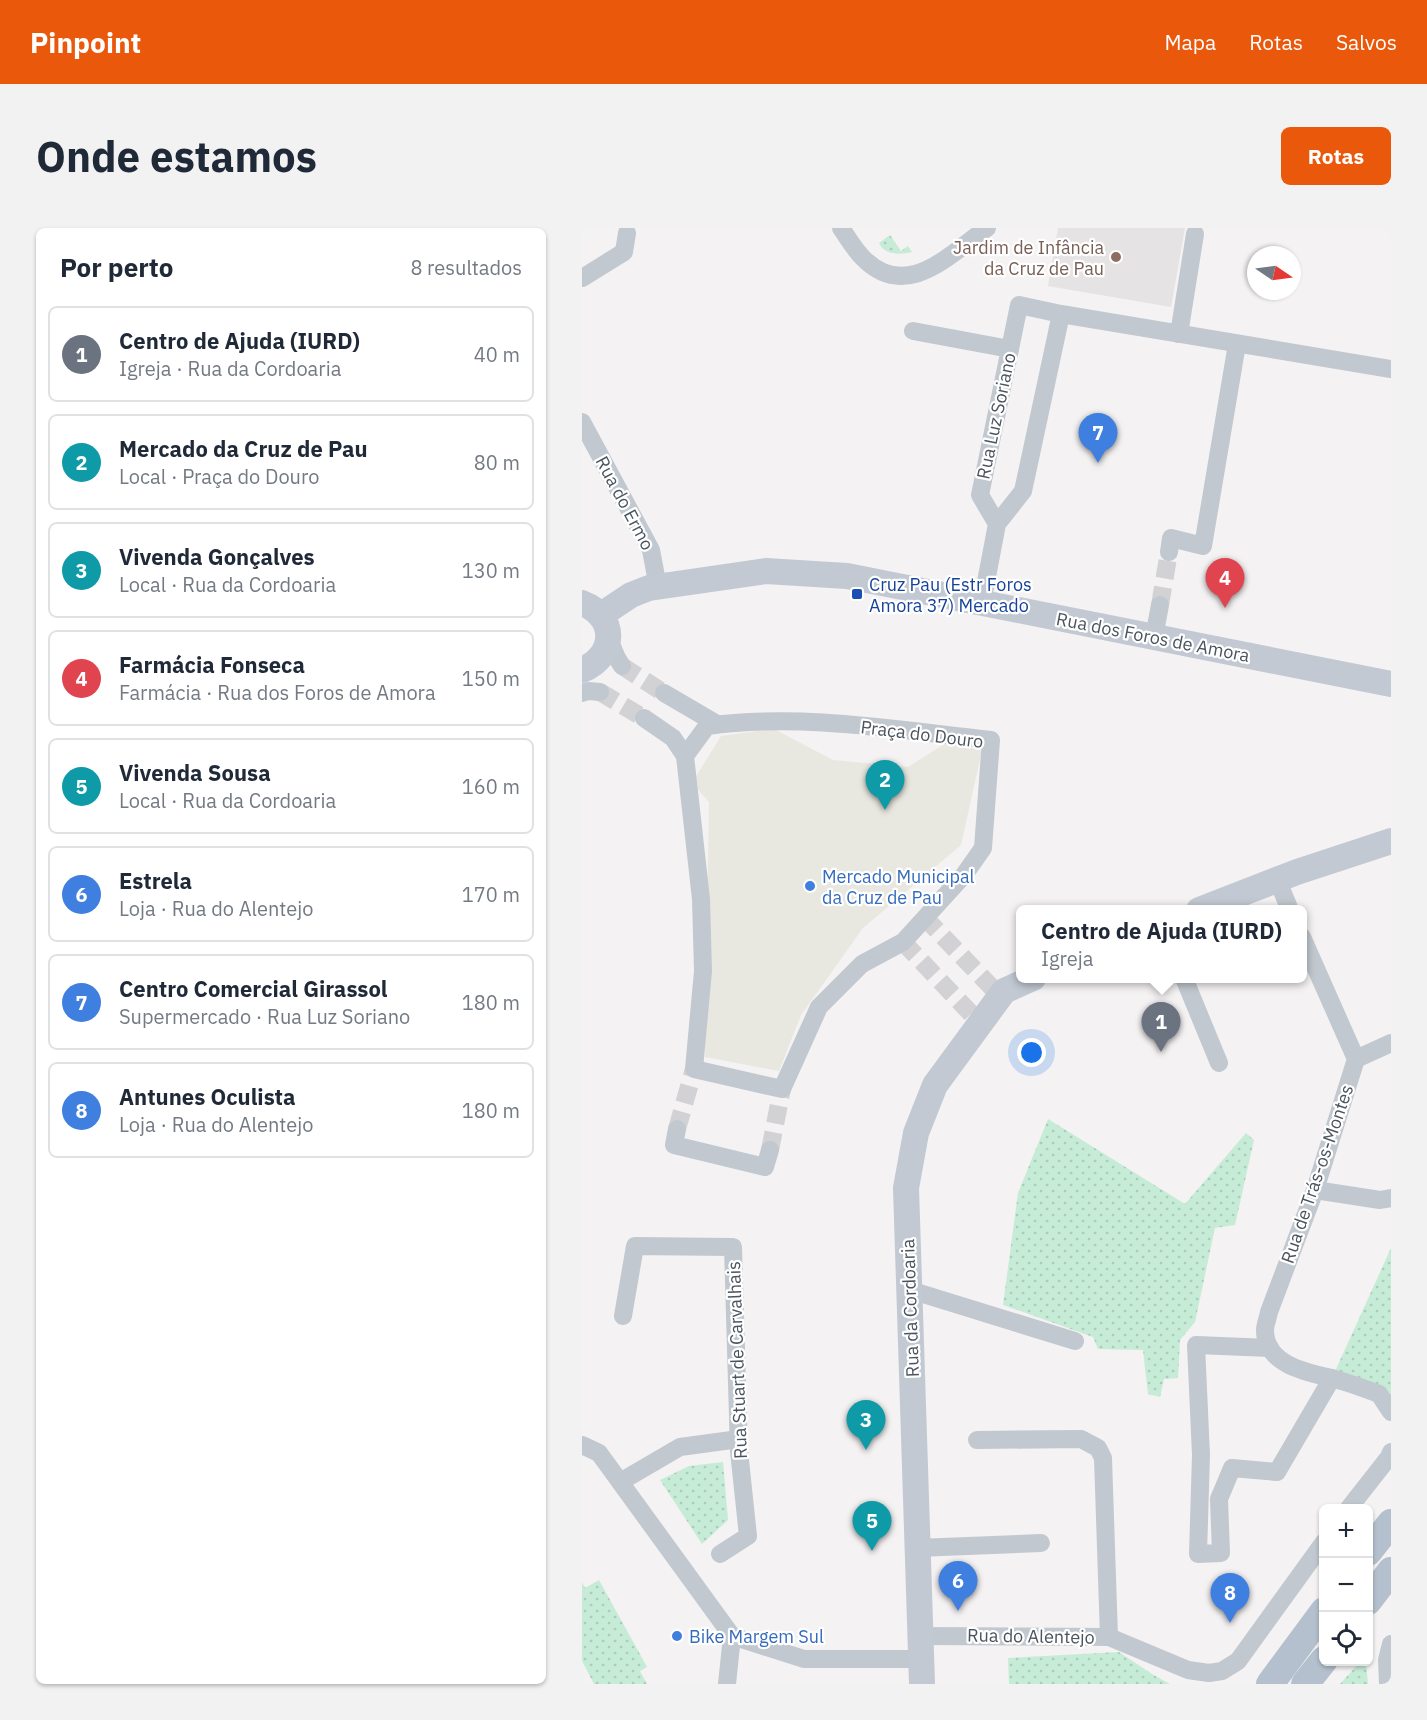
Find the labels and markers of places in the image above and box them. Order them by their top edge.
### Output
place label: Jardim de Infância da Cruz de Pau [953,236,1104,280]
marker: Jardim de Infância da Cruz de Pau [1109,250,1123,264]
pin: 7 [1078,414,1118,463]
pin: 4 [1206,558,1244,608]
place label: Cruz Pau (Estr Foros Amora 37) Mercado [869,573,1032,617]
marker: Cruz Pau (Estr Foros Amora 37) Mercado [850,587,864,601]
pin: 2 [866,760,904,810]
place label: Mercado Municipal da Cruz de Pau [822,865,975,909]
marker: Mercado Municipal da Cruz de Pau [803,879,817,893]
pin: 1 [1142,1002,1180,1052]
pin: 3 [846,1400,886,1450]
pin: 5 [852,1502,892,1551]
pin: 6 [938,1562,977,1611]
pin: 8 [1210,1574,1250,1623]
place label: Bike Margem Sul [689,1625,824,1648]
marker: Bike Margem Sul [670,1629,684,1643]

